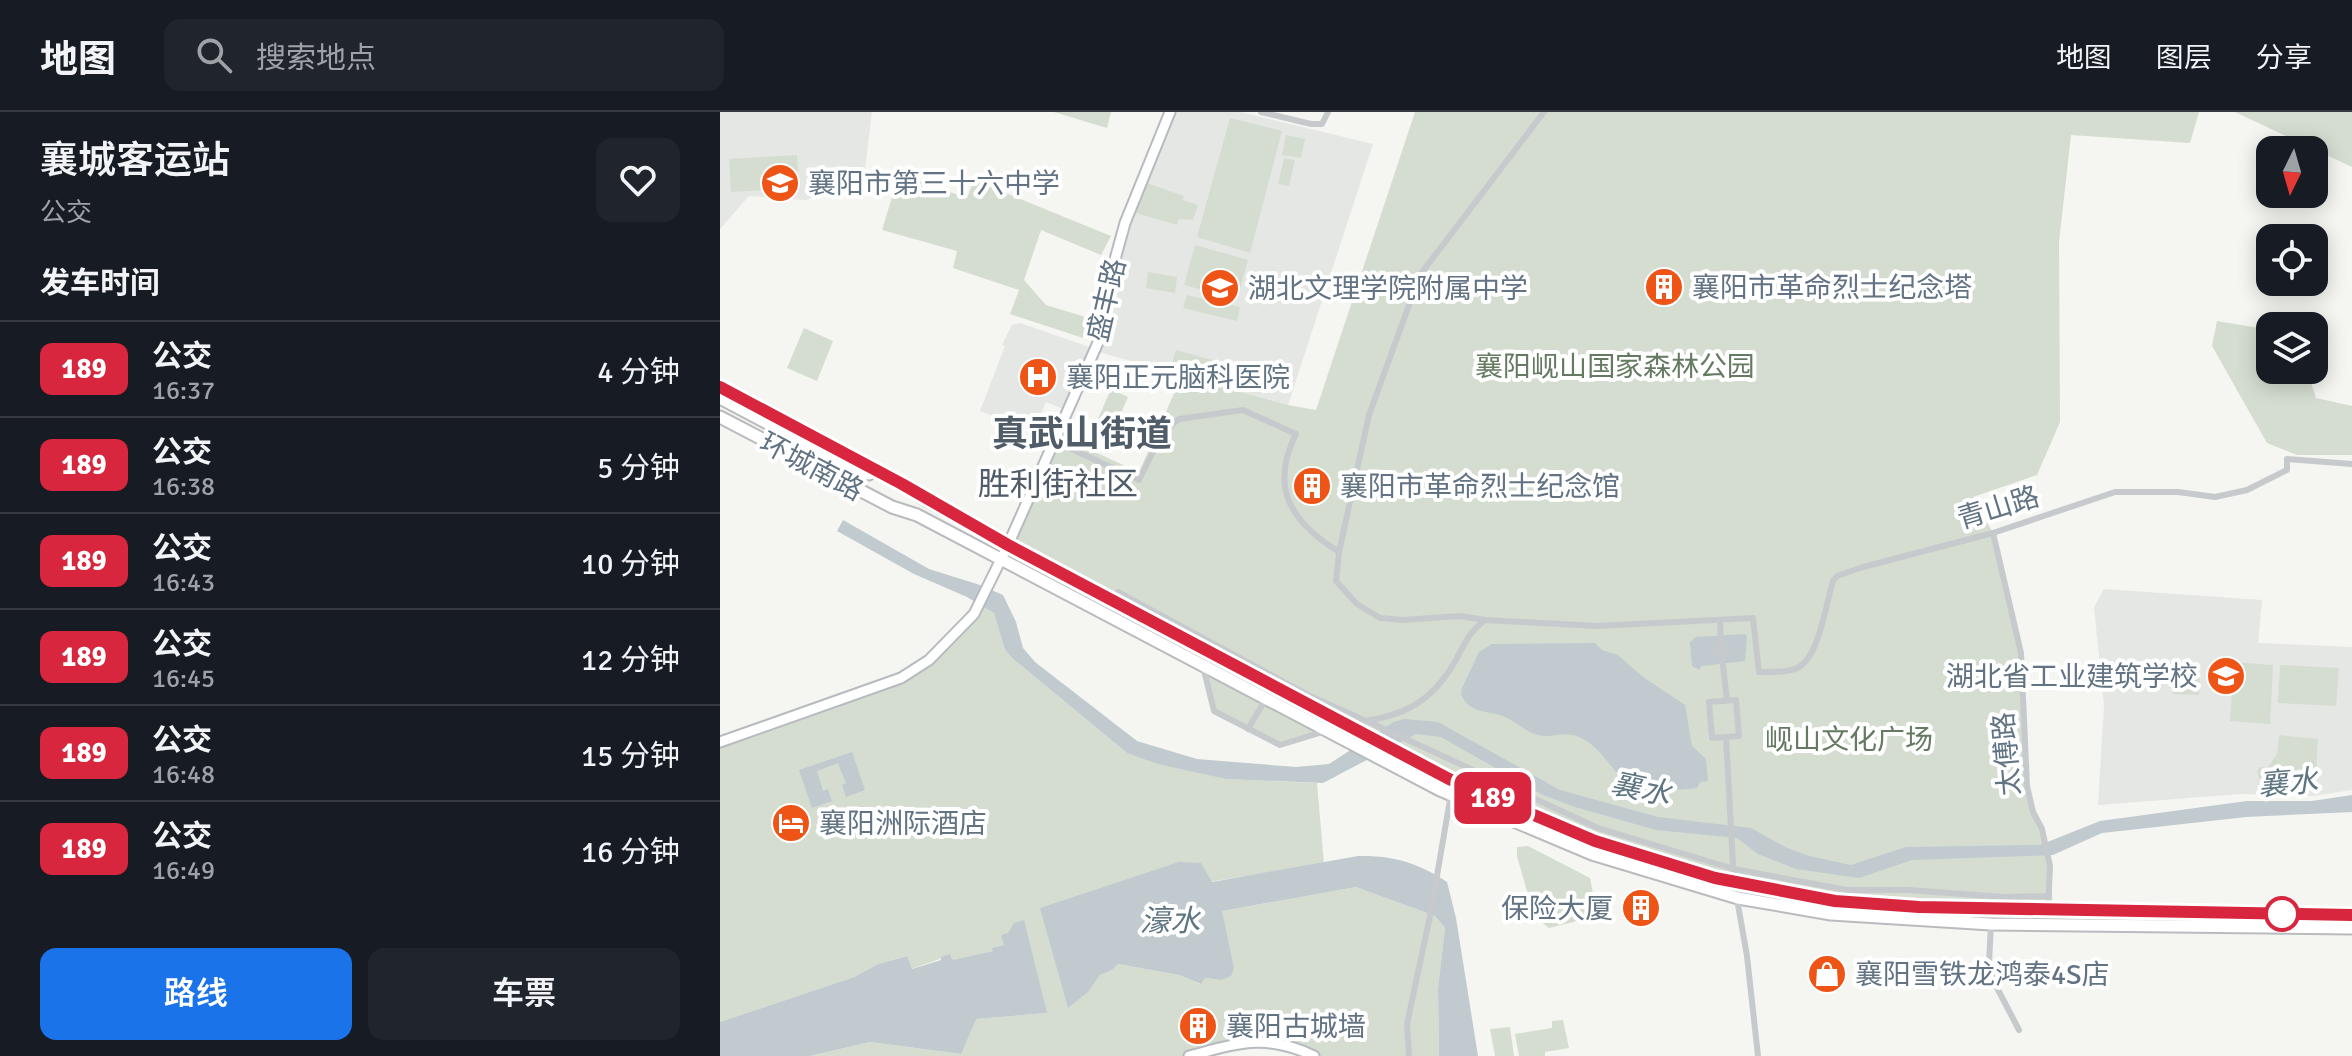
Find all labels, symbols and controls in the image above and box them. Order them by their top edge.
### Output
search box [164,19,724,91]
icon: search [192,33,236,77]
text: 地图 [40,36,116,83]
text: 搜索地点 [256,40,376,77]
text: 地图 [2056,41,2112,75]
text: 图层 [2156,41,2212,75]
text: 分享 [2256,41,2312,75]
north arrow [2256,136,2328,208]
map controls [2256,136,2328,384]
text: 襄城客运站 [40,137,230,184]
button: heart [596,138,680,222]
school or university icon: 襄阳市第三十六中学 [759,162,801,204]
place label: 襄阳市第三十六中学 [808,167,1060,201]
text: 公交 [40,197,92,229]
button: locate [2256,224,2328,296]
street label: 盛丰路 [1081,255,1133,345]
text: 发车时间 [40,265,160,302]
building icon: 襄阳市革命烈士纪念塔 [1643,266,1685,308]
school or university icon: 湖北文理学院附属中学 [1199,267,1241,309]
place label: 襄阳市革命烈士纪念塔 [1692,271,1972,305]
place label: 湖北文理学院附属中学 [1248,272,1528,306]
button: layers [2256,312,2328,384]
text: 公交 [152,338,212,375]
park label: 襄阳岘山国家森林公园 [1475,350,1755,384]
text: 189 [61,352,107,386]
text: 4 分钟 [597,354,680,391]
hospital icon: 襄阳正元脑科医院 [1017,356,1059,398]
place label: 襄阳正元脑科医院 [1066,361,1290,395]
text: 16:37 [152,375,215,407]
district label: 真武山街道 [992,412,1172,457]
street label: 环城南路 [754,426,869,508]
text: 公交 [152,434,212,471]
text: 189 [61,448,107,482]
text: 5 分钟 [597,450,680,487]
district label: 胜利街社区 [978,465,1138,504]
building icon: 襄阳市革命烈士纪念馆 [1291,465,1333,507]
place label: 襄阳市革命烈士纪念馆 [1340,470,1620,504]
text: 16:38 [152,471,215,503]
street label: 青山路 [1953,479,2043,536]
text: 公交 [152,530,212,567]
text: 189 [61,544,107,578]
text: 10 分钟 [581,546,680,583]
text: 16:43 [152,567,215,599]
text: 公交 [152,626,212,663]
text: 189 [61,640,107,674]
text: 12 分钟 [581,642,680,679]
school or university icon: 湖北省工业建筑学校 [2205,655,2247,697]
place label: 湖北省工业建筑学校 [1946,660,2198,694]
text: 16:45 [152,663,215,695]
street label: 太傅路 [1986,711,2028,797]
text: 公交 [152,722,212,759]
park label: 岘山文化广场 [1765,723,1933,757]
text: 189 [61,736,107,770]
text: 15 分钟 [581,738,680,775]
text: 16:48 [152,759,215,791]
water label: 襄水 [2257,762,2322,805]
water label: 襄水 [1608,765,1676,814]
line badge: 189 [1447,772,1539,824]
text: 189 [1470,781,1516,815]
hotel icon: 襄阳洲际酒店 [770,802,812,844]
place label: 襄阳洲际酒店 [819,807,987,841]
text: 公交 [152,818,212,855]
text: 189 [61,832,107,866]
text: 16 分钟 [581,834,680,871]
text: 16:49 [152,855,215,887]
building icon: 保险大厦 [1620,887,1662,929]
place label: 保险大厦 [1501,892,1613,926]
unlabelled marker [2265,897,2299,931]
water label: 濠水 [1140,903,1202,940]
button: 路线 [40,948,352,1040]
button: 车票 [368,948,680,1040]
shop icon: 襄阳雪铁龙鸿泰4S店 [1806,953,1848,995]
place label: 襄阳雪铁龙鸿泰4S店 [1855,958,2110,992]
building icon: 襄阳古城墙 [1177,1005,1219,1047]
place label: 襄阳古城墙 [1226,1010,1366,1044]

